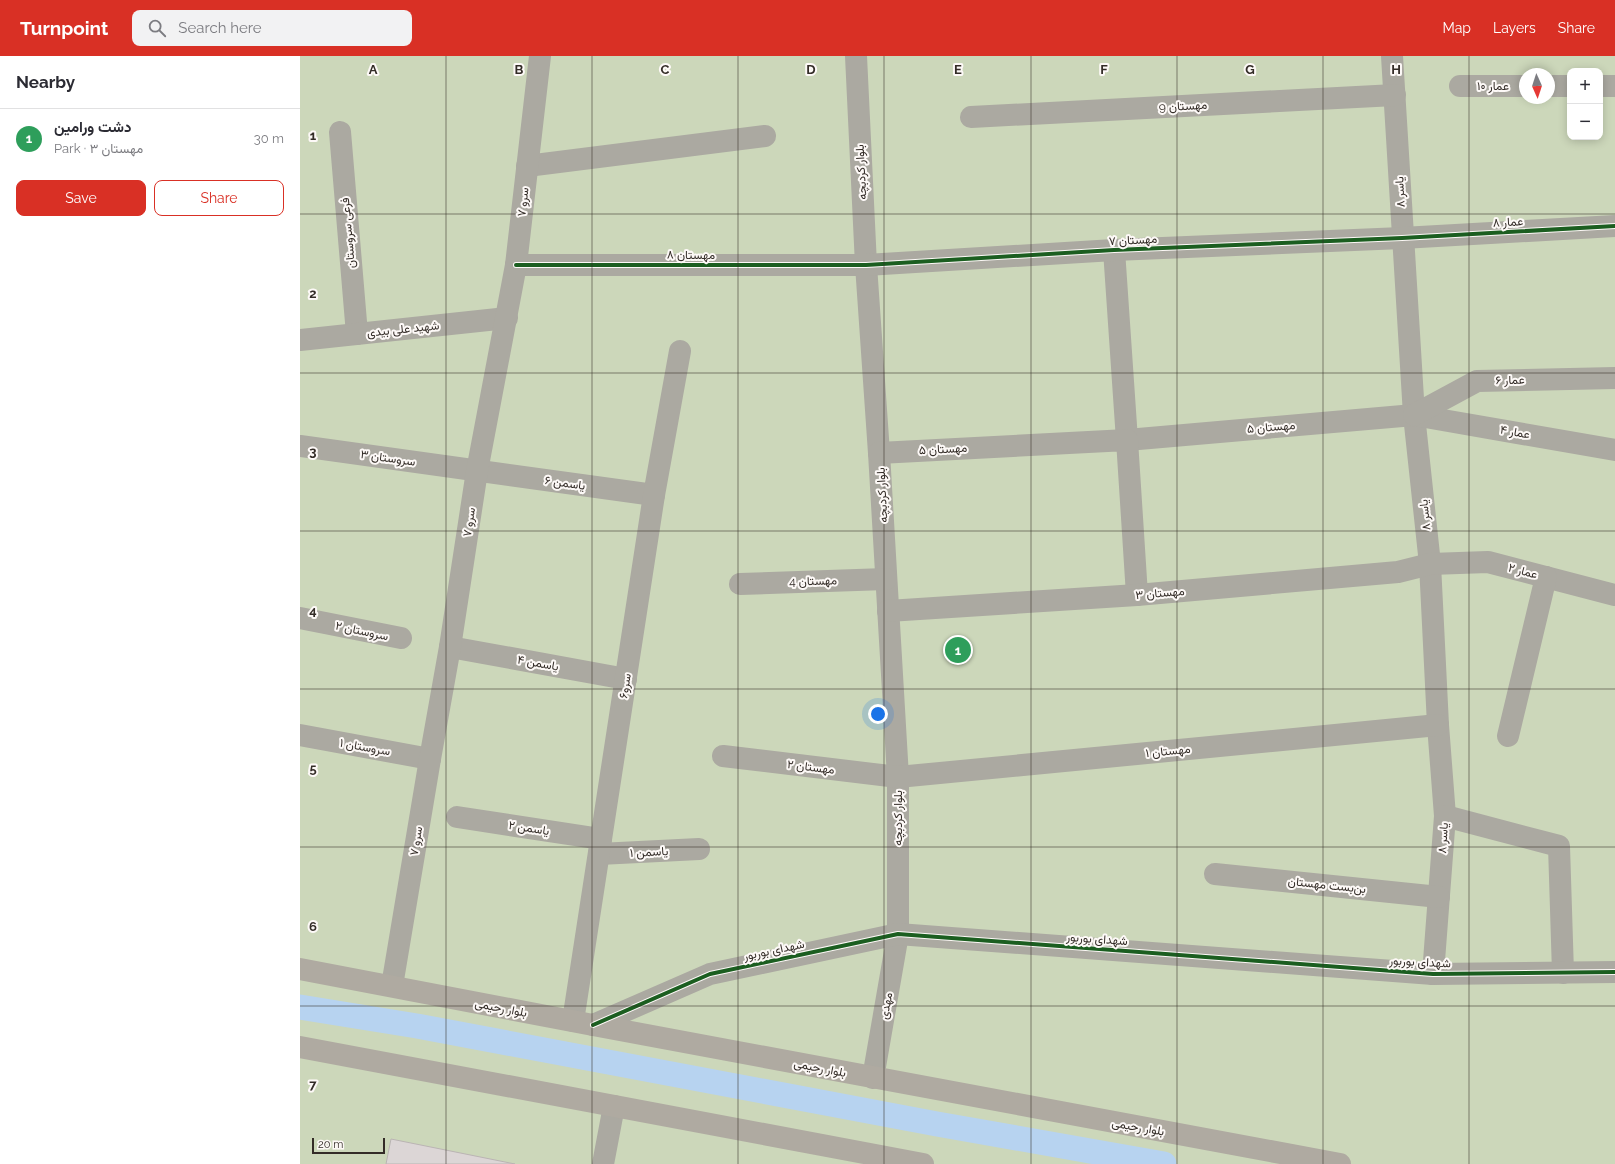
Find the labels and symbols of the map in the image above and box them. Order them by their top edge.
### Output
text: A [369,62,378,77]
text: B [515,62,524,77]
text: C [661,62,670,77]
text: D [806,62,816,77]
text: E [954,62,962,77]
text: F [1100,62,1108,77]
text: G [1245,62,1255,77]
text: H [1391,62,1401,77]
north arrow [1519,68,1555,104]
street label: عمار ۱۰ [1477,79,1509,94]
street label: مهستان 9 [1158,98,1208,115]
text: 1 [310,128,317,143]
street label: بلوار کردبچه [853,144,870,200]
street label: یاسر ۸ [1392,176,1409,208]
street label: سرو ۷ [514,187,533,218]
street label: فرعی سروستان [338,197,359,269]
street label: عمار ۸ [1492,214,1524,231]
street label: مهستان ۷ [1108,232,1158,249]
street label: مهستان ۸ [667,248,715,263]
text: 2 [309,286,317,301]
street label: شهید علی بیدی [366,318,440,341]
street label: عمار ۶ [1495,373,1525,388]
street label: مهستان ۵ [1246,418,1296,437]
street label: عمار ۴ [1499,422,1531,443]
street label: مهستان ۵ [918,441,968,458]
text: 3 [309,444,317,459]
street label: سروستان ۳ [359,447,416,470]
street label: بلوار کردبچه [874,467,891,523]
street label: یاسمن ۶ [544,473,586,494]
street label: یاسر ۸ [1416,498,1435,531]
street label: سرو ۷ [460,506,479,538]
street label: عمار ۲ [1507,560,1539,583]
street label: مهستان 4 [789,573,837,590]
street label: مهستان ۳ [1135,584,1185,603]
text: 4 [309,603,317,618]
street label: سروستان ۲ [334,619,390,644]
pin: 1 [945,635,971,665]
street label: یاسمن ۴ [516,652,560,675]
street label: سرو۶ [616,673,635,700]
your location [868,704,888,724]
street label: سروستان ۱ [338,736,391,759]
street label: مهستان ۱ [1145,742,1191,761]
street label: مهستان ۲ [786,757,836,778]
text: 5 [309,761,317,776]
street label: بلوار کردبچه [891,790,906,846]
street label: یاسمن ۲ [507,818,551,839]
street label: یاسر ۸ [1435,822,1452,854]
street label: سرو ۷ [407,825,426,857]
street label: یاسمن ۱ [629,844,669,861]
street label: بن‌بست مهستان [1287,874,1367,897]
text: 6 [309,919,317,934]
street label: شهدای بوربور [1065,930,1128,949]
street label: شهدای بوربور [741,937,806,964]
street label: شهدای بوربور [1388,953,1451,972]
street label: مهدی [877,991,896,1021]
street label: بلوار رحیمی [473,996,528,1021]
street label: بلوار رحیمی [792,1056,847,1081]
text: 7 [309,1077,317,1092]
street label: بلوار رحیمی [1110,1116,1165,1139]
scale bar [312,1136,385,1155]

